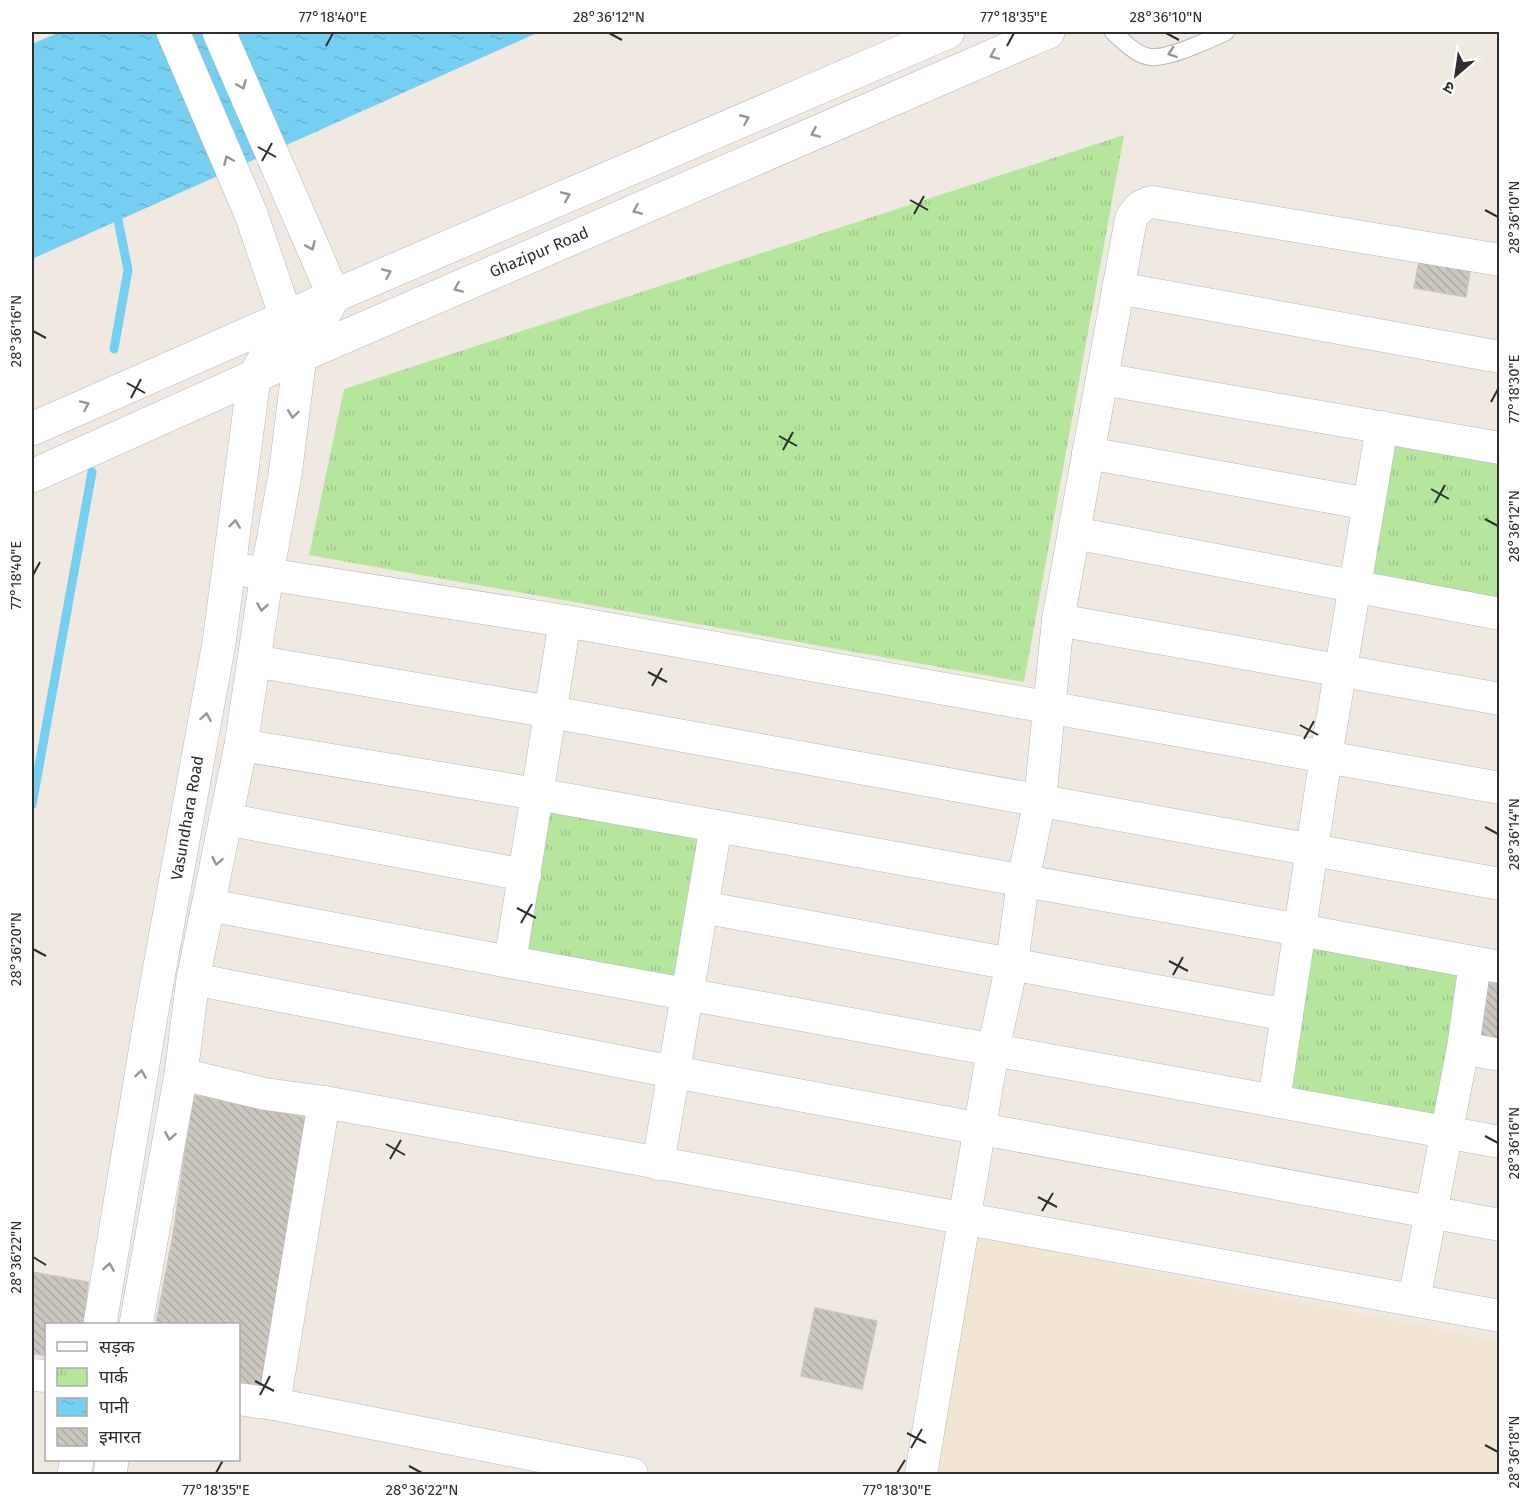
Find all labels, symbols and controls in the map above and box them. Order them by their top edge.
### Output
text: 77°18'40"E [299,8,367,26]
text: 28°36'12"N [573,8,645,26]
text: 77°18'35"E [980,8,1048,26]
text: 28°36'10"N [1130,8,1202,26]
north arrow [1426,45,1486,105]
one-way arrow [1167,46,1177,59]
one-way arrow [990,48,1001,60]
text: उ [1440,77,1458,98]
one-way arrow [235,79,247,90]
one-way arrow [739,114,750,126]
one-way arrow [811,125,822,137]
one-way arrow [223,156,235,167]
text: 28°36'10"N [1505,181,1523,253]
one-way arrow [560,191,571,203]
one-way arrow [632,203,643,215]
street label: Ghazipur Road [487,223,591,281]
one-way arrow [304,240,316,251]
one-way arrow [381,268,392,280]
one-way arrow [453,281,464,293]
text: 28°36'16"N [7,295,25,367]
text: 77°18'30"E [1505,355,1523,423]
one-way arrow [79,401,90,413]
one-way arrow [287,410,299,419]
text: 28°36'12"N [1505,490,1523,562]
one-way arrow [228,520,240,529]
text: 77°18'40"E [7,541,25,609]
one-way arrow [257,602,269,611]
one-way arrow [199,713,212,723]
street label: Vasundhara Road [167,754,207,882]
text: 28°36'14"N [1505,798,1523,870]
one-way arrow [211,855,224,865]
text: 28°36'20"N [7,912,25,986]
one-way arrow [134,1070,147,1080]
text: 28°36'16"N [1505,1107,1523,1179]
one-way arrow [164,1130,177,1140]
text: 28°36'22"N [7,1220,25,1294]
one-way arrow [102,1262,115,1272]
legend [45,1323,240,1461]
text: सड़क [99,1336,136,1358]
text: पार्क [99,1366,129,1388]
text: पानी [99,1396,129,1418]
text: 28°36'18"N [1505,1416,1523,1488]
text: इमारत [99,1426,142,1448]
text: 77°18'35"E [182,1481,250,1499]
text: 28°36'22"N [385,1481,459,1499]
text: 77°18'30"E [863,1481,931,1499]

